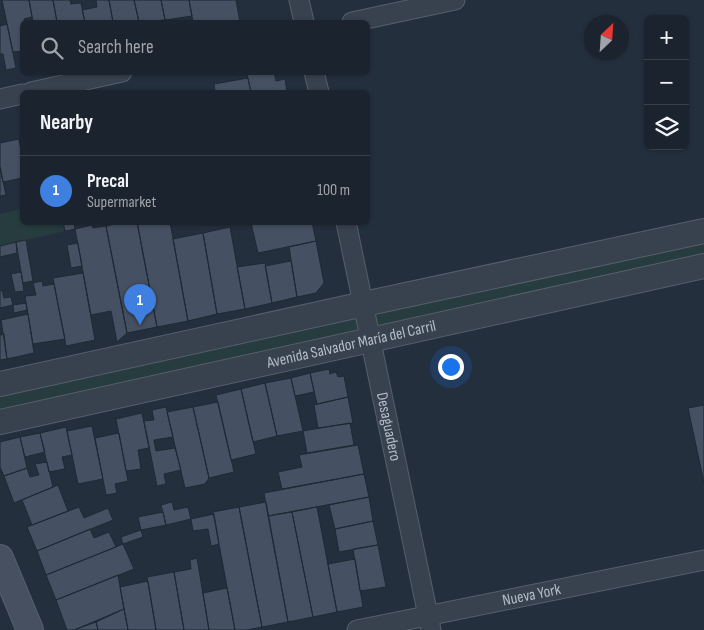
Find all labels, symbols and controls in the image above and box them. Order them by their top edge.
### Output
north arrow [584,15,629,60]
map controls [644,15,689,150]
button: + [644,15,689,60]
search box [20,20,370,75]
icon: search [38,34,66,62]
text: Search here [78,36,154,59]
button: − [644,60,689,105]
button: layers [644,105,689,150]
text: Nearby [40,110,93,135]
text: Precal [87,170,129,193]
text: 1 [53,181,59,200]
text: 100 m [317,181,350,200]
text: Supermarket [87,193,156,212]
pin: 1 [124,284,156,325]
street label: Avenida Salvador María del Carril [264,316,438,372]
your location [438,354,464,380]
street label: Desaguadero [372,391,405,463]
street label: Nueva York [501,580,562,610]

